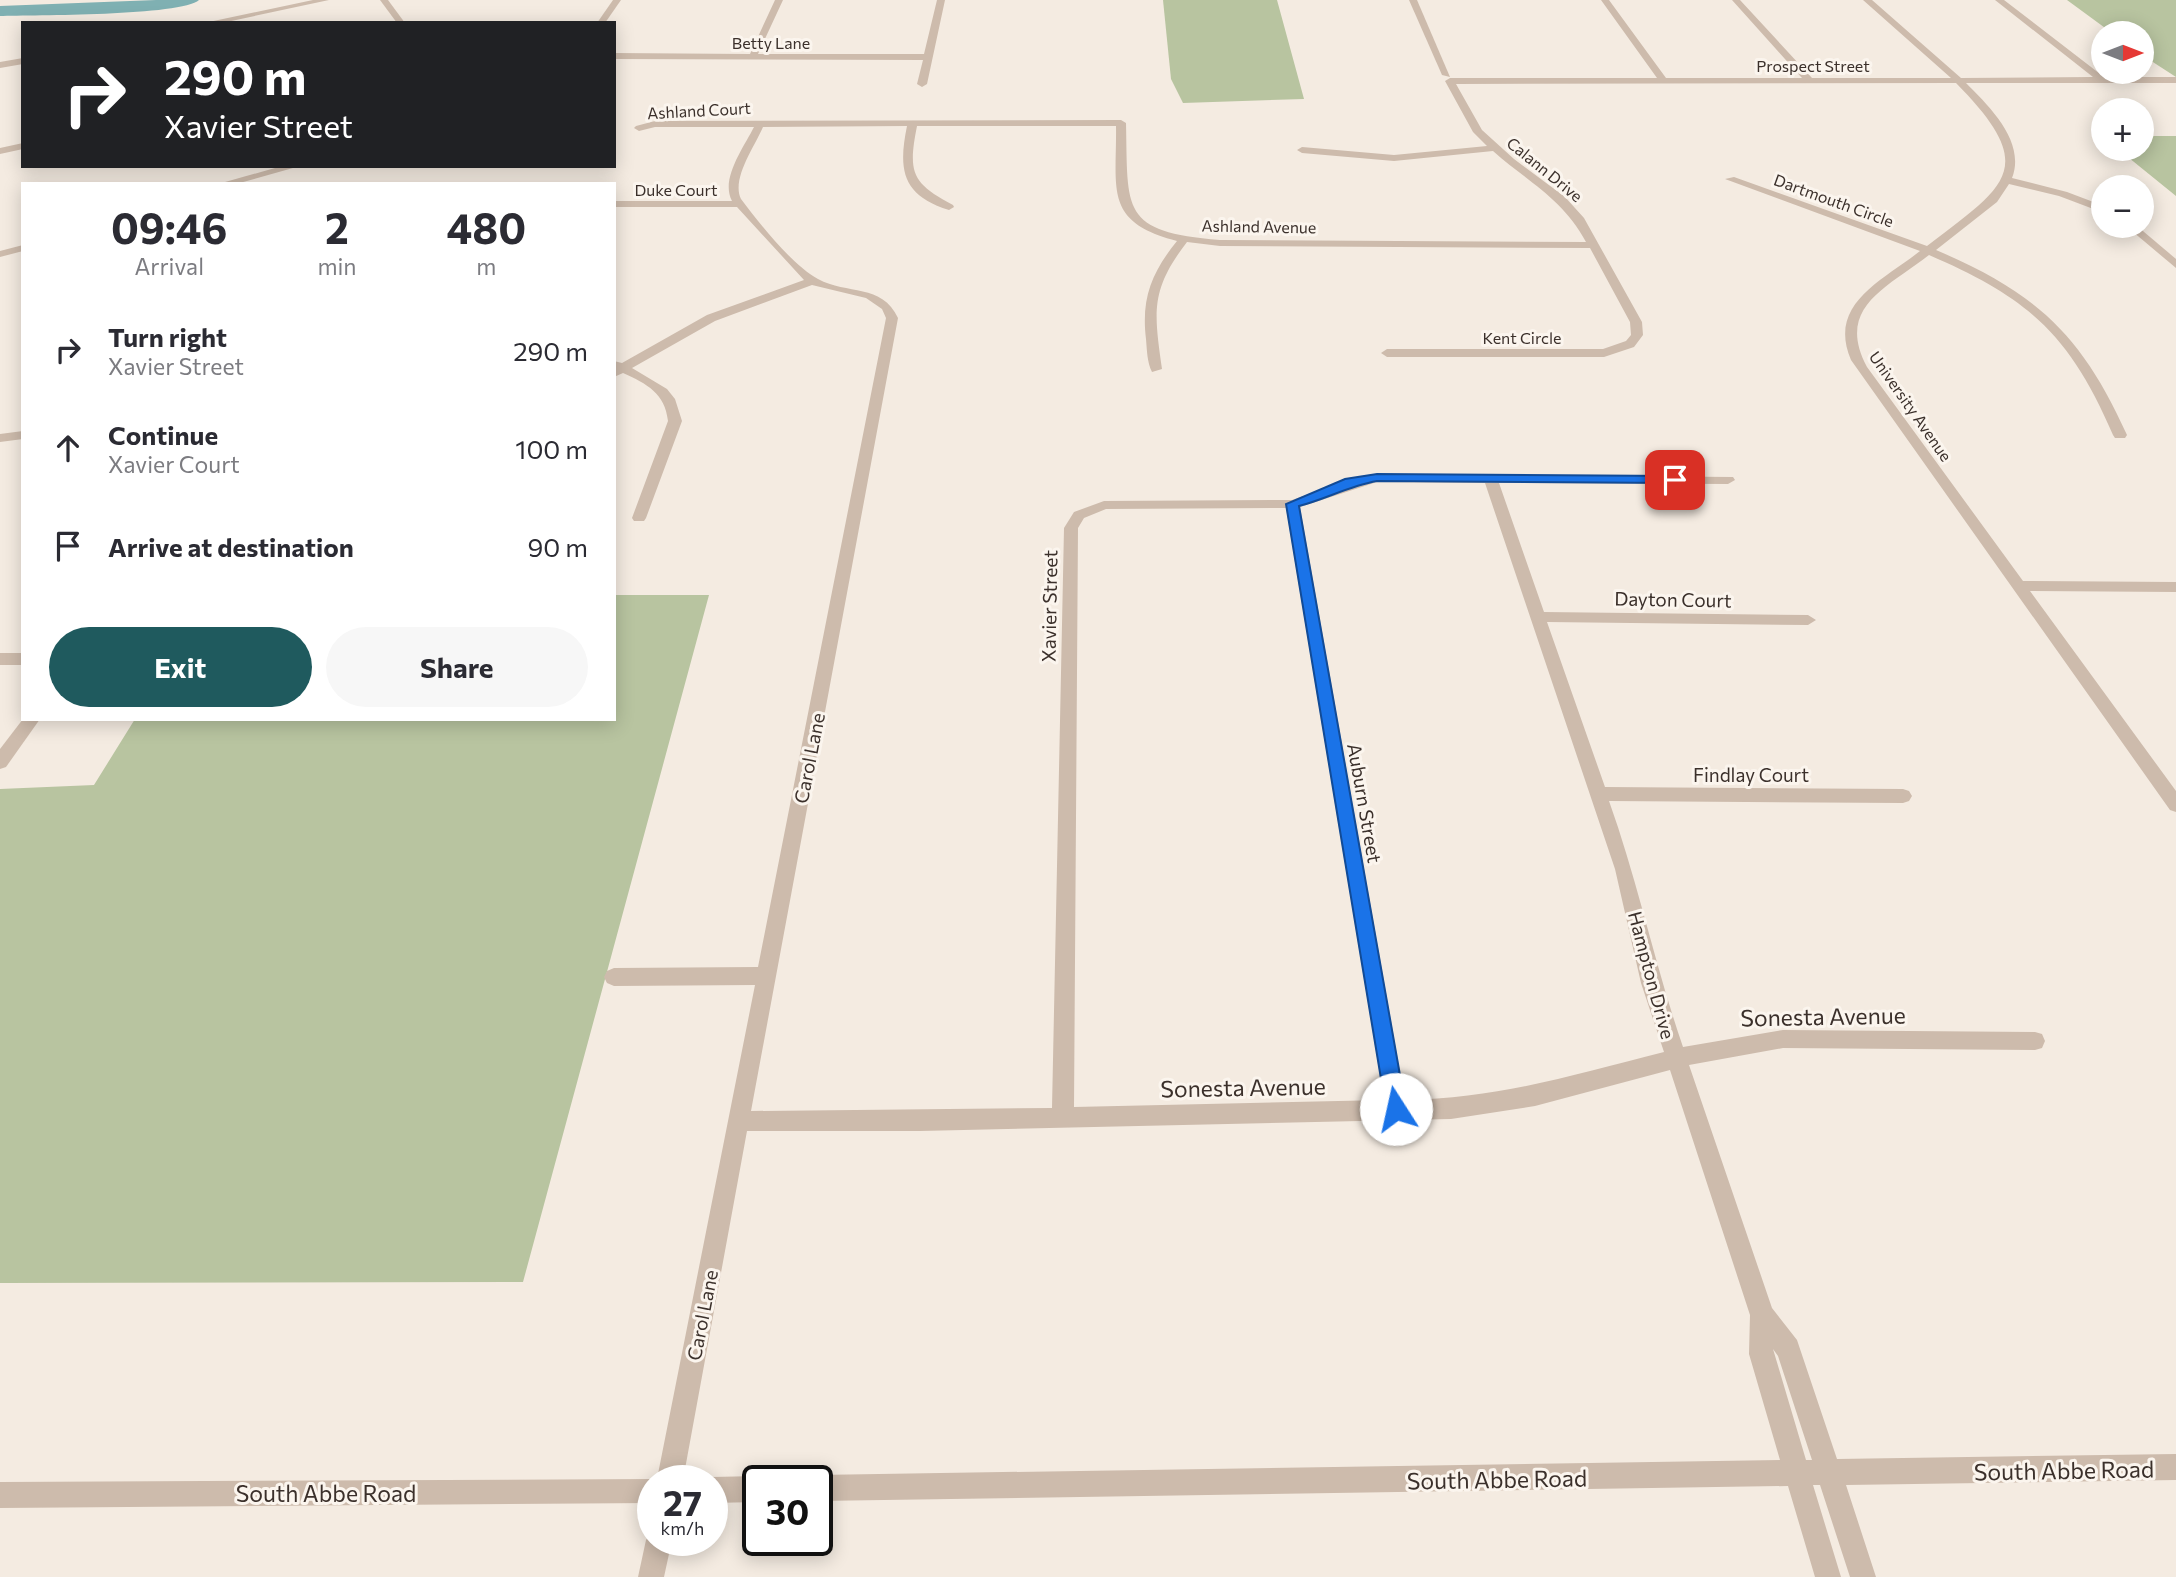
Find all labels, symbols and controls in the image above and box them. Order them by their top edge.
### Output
north arrow [2091,21,2154,84]
map controls [2091,21,2154,238]
street label: Betty Lane [732,33,810,52]
text: 290 m [164,45,306,105]
icon: right [49,49,140,140]
street label: Prospect Street [1756,56,1870,75]
street label: Ashland Court [647,98,752,122]
button: + [2091,98,2154,161]
text: Xavier Street [164,105,353,145]
street label: Calann Drive [1503,133,1587,205]
street label: Dartmouth Circle [1772,170,1896,230]
button: − [2091,175,2154,238]
street label: Duke Court [635,180,718,199]
text: 09:46 [111,201,228,253]
text: 2 [325,201,349,253]
text: 480 [446,201,526,253]
street label: Ashland Avenue [1201,216,1317,236]
text: Arrival [134,252,204,280]
text: min [317,252,357,280]
text: m [476,252,496,280]
text: Turn right [108,321,227,352]
street label: Kent Circle [1482,328,1562,347]
icon: right [49,331,87,369]
text: 290 m [513,335,588,366]
street label: University Avenue [1866,347,1956,465]
text: Xavier Street [108,352,244,380]
text: Continue [108,419,218,450]
icon: ahead [49,429,87,467]
text: 100 m [515,433,588,464]
text: Xavier Court [108,450,240,478]
pin [1645,450,1705,510]
icon: arrive [1656,461,1694,499]
icon: arrive [49,527,87,565]
text: Arrive at destination [108,531,354,562]
text: 90 m [528,531,588,562]
street label: Xavier Street [1037,550,1061,662]
street label: Dayton Court [1614,586,1732,612]
button: Exit [49,627,312,707]
button: Share [326,627,588,707]
street label: Carol Lane [789,711,829,805]
street label: Auburn Street [1343,741,1387,865]
street label: Findlay Court [1693,763,1809,786]
street label: Hampton Drive [1624,909,1680,1041]
street label: Sonesta Avenue [1740,1001,1906,1031]
street label: Sonesta Avenue [1160,1072,1326,1102]
position arrow [1359,1072,1433,1146]
street label: Carol Lane [682,1268,722,1362]
street label: South Abbe Road [1974,1454,2154,1486]
street label: South Abbe Road [1407,1463,1587,1495]
speed limit sign: 30 [742,1465,833,1556]
street label: South Abbe Road [236,1479,416,1507]
text: 27 [663,1480,702,1523]
text: km/h [661,1517,704,1539]

